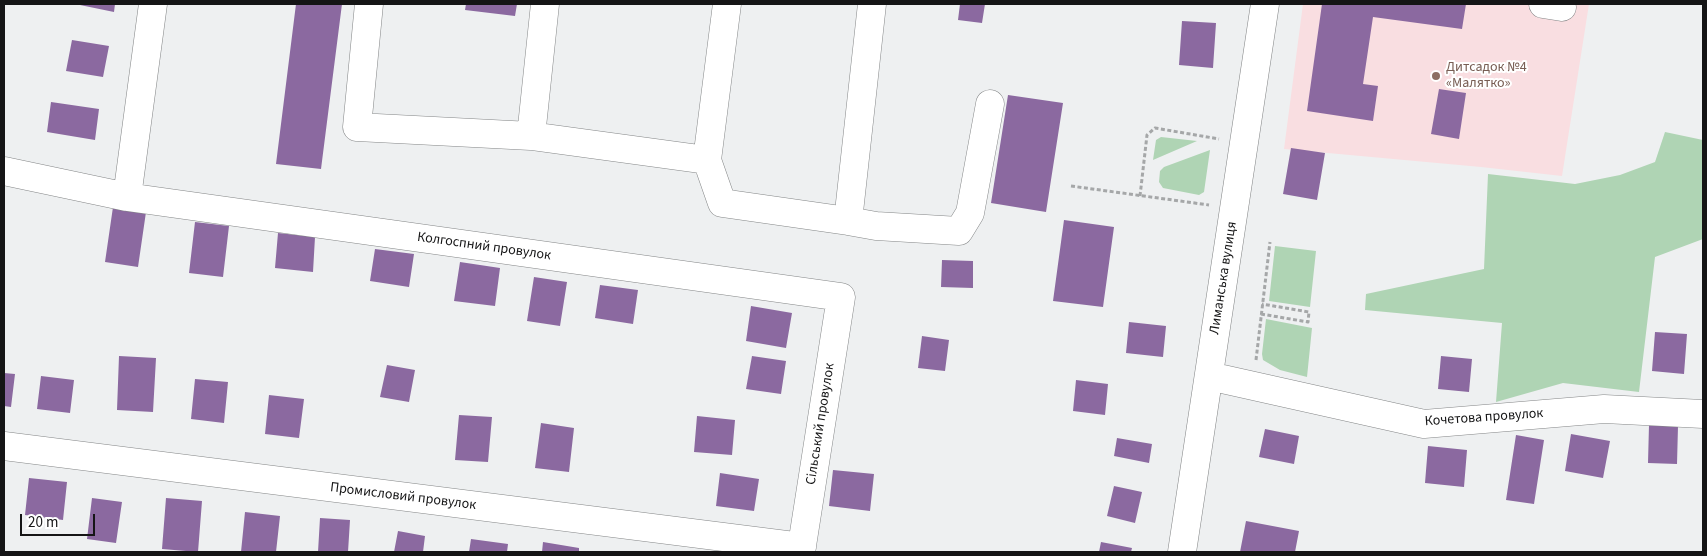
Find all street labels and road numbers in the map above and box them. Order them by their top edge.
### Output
street label: Лиманська вулиця [1207,220,1241,336]
street label: Колгоспний провулок [416,229,552,265]
street label: Сільський провулок [803,362,839,486]
street label: Кочетова провулок [1424,405,1544,431]
street label: Промисловий провулок [329,480,477,514]

